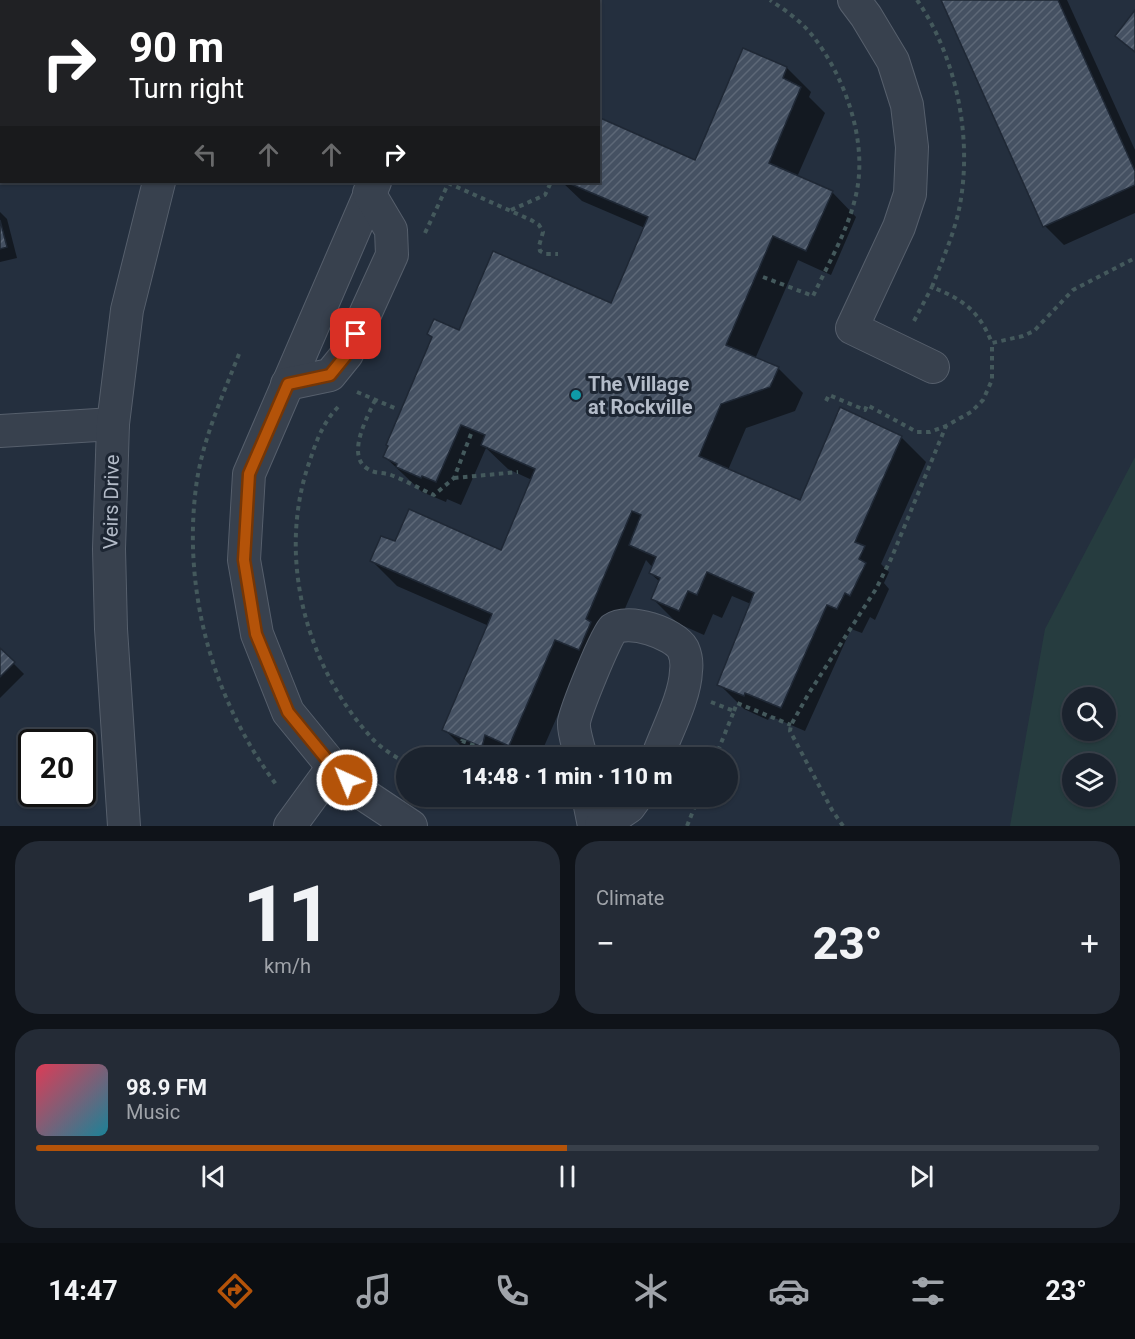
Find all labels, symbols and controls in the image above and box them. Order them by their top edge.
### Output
text: 90 m [129,23,224,72]
icon: right [30,24,108,102]
text: Turn right [129,73,244,105]
icon: left [189,138,222,171]
icon: ahead [252,138,285,171]
icon: ahead [315,138,348,171]
icon: right [378,138,411,171]
pin [330,308,381,359]
icon: arrive [339,317,372,350]
place label: The Village at Rockville [588,372,693,419]
marker: The Village at Rockville [569,388,583,402]
street label: Veirs Drive [98,454,124,550]
map controls [1062,687,1116,807]
button: search [1062,687,1116,741]
speed limit sign: 20 [18,729,96,807]
position arrow [315,748,379,812]
button: layers [1062,753,1116,807]
text: 14:48 · 1 min · 110 m [462,764,672,789]
text: 11 [243,869,332,960]
text: Climate [596,886,664,910]
text: 23° [813,917,882,970]
text: − [596,924,615,963]
text: + [1080,924,1099,963]
text: km/h [264,954,311,978]
text: 98.9 FM [126,1075,207,1100]
text: Music [126,1100,180,1124]
icon: previous [197,1160,230,1193]
icon: pause [551,1160,584,1193]
icon: next [905,1160,938,1193]
icon: directions [214,1270,256,1312]
icon: music [353,1270,395,1312]
icon: phone [491,1270,533,1312]
icon: climate [630,1270,672,1312]
icon: car [768,1270,810,1312]
icon: filters [907,1270,949,1312]
text: 14:47 [48,1275,118,1307]
text: 23° [1045,1275,1087,1307]

